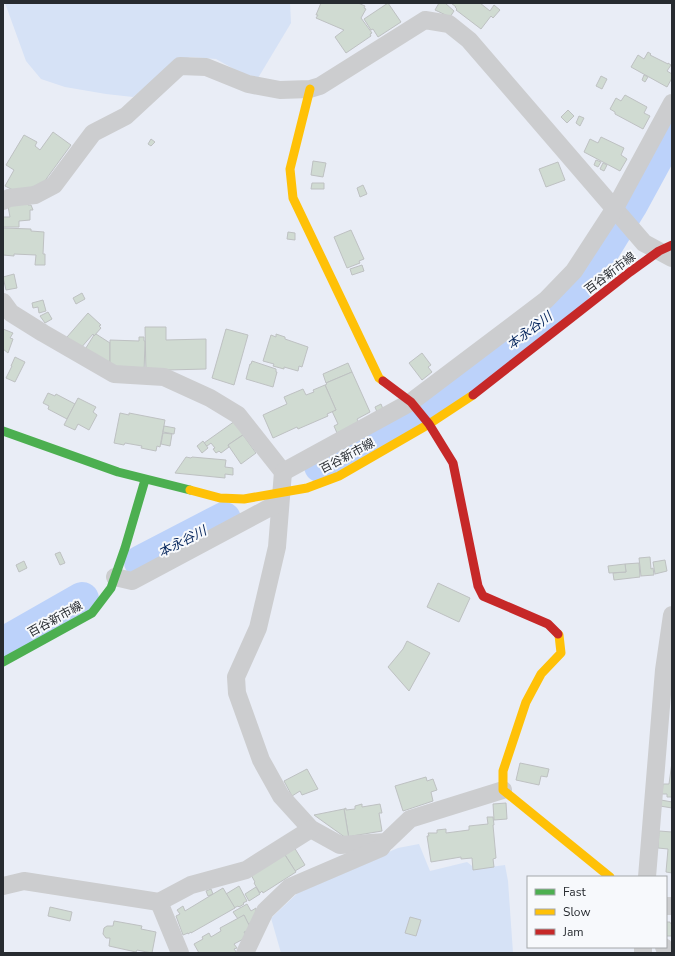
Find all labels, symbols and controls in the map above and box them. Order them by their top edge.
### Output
street label: 百谷新市線 [581,249,639,297]
water label: 本永谷川 [503,307,557,354]
street label: 百谷新市線 [317,435,377,477]
water label: 本永谷川 [155,521,211,562]
street label: 百谷新市線 [25,597,85,641]
legend [527,876,667,948]
text: Fast [563,884,586,900]
text: Slow [563,904,591,920]
text: Jam [562,924,584,940]

